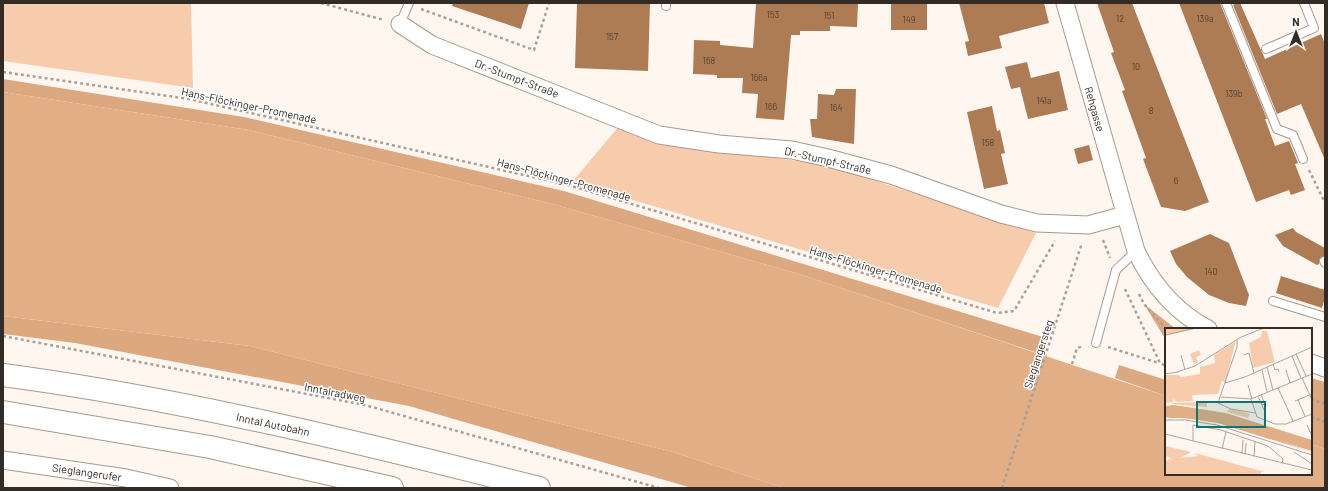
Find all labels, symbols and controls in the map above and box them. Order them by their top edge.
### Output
house number: 153 [767,9,780,20]
house number: 151 [824,10,834,21]
north arrow [1276,12,1316,52]
house number: 12 [1116,13,1124,24]
house number: 139a [1196,13,1214,24]
house number: 149 [903,14,916,25]
text: N [1292,15,1300,28]
house number: 157 [606,31,619,42]
house number: 168 [703,55,716,66]
street label: Dr.-Stumpf-Straße [473,56,561,100]
house number: 10 [1132,61,1140,72]
house number: 166a [750,72,768,83]
street label: Hans-Flöckinger-Promenade [180,84,318,126]
street label: Rehgasse [1082,85,1108,133]
house number: 139b [1225,88,1243,99]
house number: 141a [1036,95,1052,106]
house number: 166 [765,101,778,112]
house number: 164 [830,102,842,113]
house number: 8 [1149,105,1154,116]
house number: 158 [982,137,995,148]
street label: Dr.-Stumpf-Straße [783,144,873,176]
street label: Hans-Flöckinger-Promenade [496,155,632,203]
house number: 6 [1174,175,1179,186]
street label: Hans-Flöckinger-Promenade [808,243,944,295]
house number: 140 [1204,266,1218,277]
street label: Sieglangersteg [1021,318,1055,390]
inset map [1165,328,1312,475]
street label: Inntalradweg [303,380,367,404]
street label: Inntal Autobahn [235,410,311,438]
street label: Sieglangerufer [51,461,123,483]

